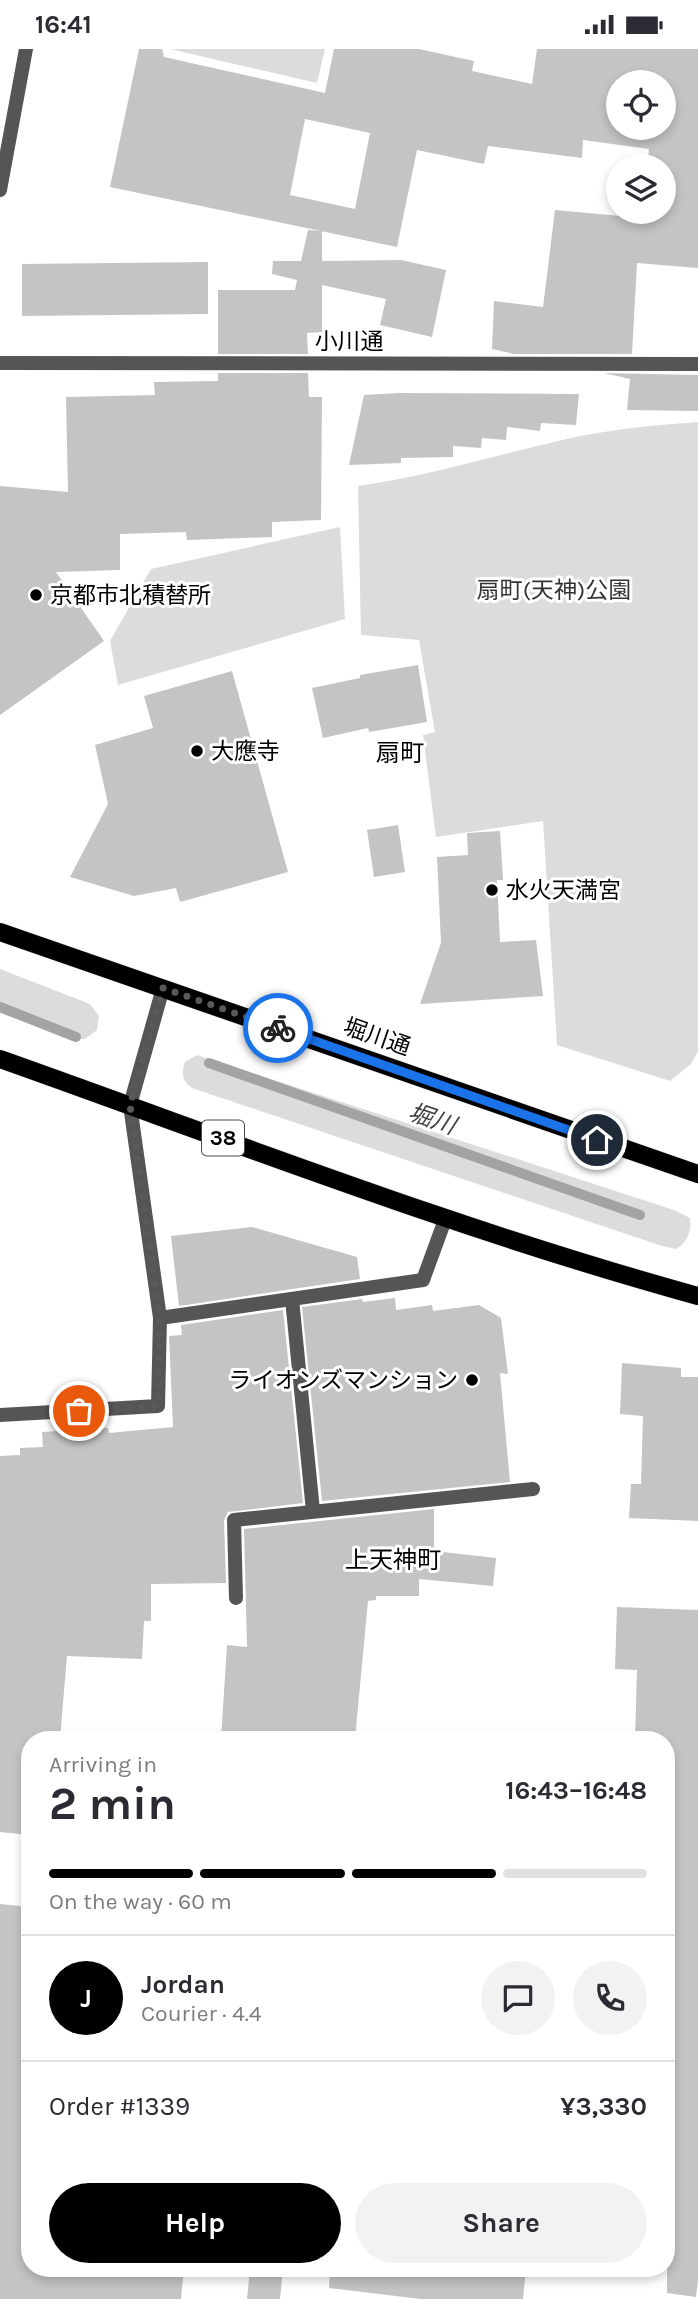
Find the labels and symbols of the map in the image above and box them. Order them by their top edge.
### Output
street label: 小川通 [315,328,384,355]
park label: 扇町(天神)公園 [477,577,631,604]
place label: 京都市北積替所 [50,582,211,609]
marker: 京都市北積替所 [28,587,44,603]
place label: 大應寺 [211,738,280,765]
district label: 扇町 [376,739,424,767]
marker: 大應寺 [189,743,205,759]
place label: 水火天満宮 [506,877,621,904]
marker: 水火天満宮 [484,882,500,898]
courier [243,993,313,1063]
street label: 堀川通 [340,1013,414,1061]
water label: 堀川 [405,1098,462,1141]
pin [567,1110,627,1170]
road number: 38 [202,1121,244,1155]
place label: ライオンズマンション [228,1367,458,1394]
marker: ライオンズマンション [464,1372,480,1388]
pin [49,1381,109,1441]
district label: 上天神町 [345,1546,441,1574]

